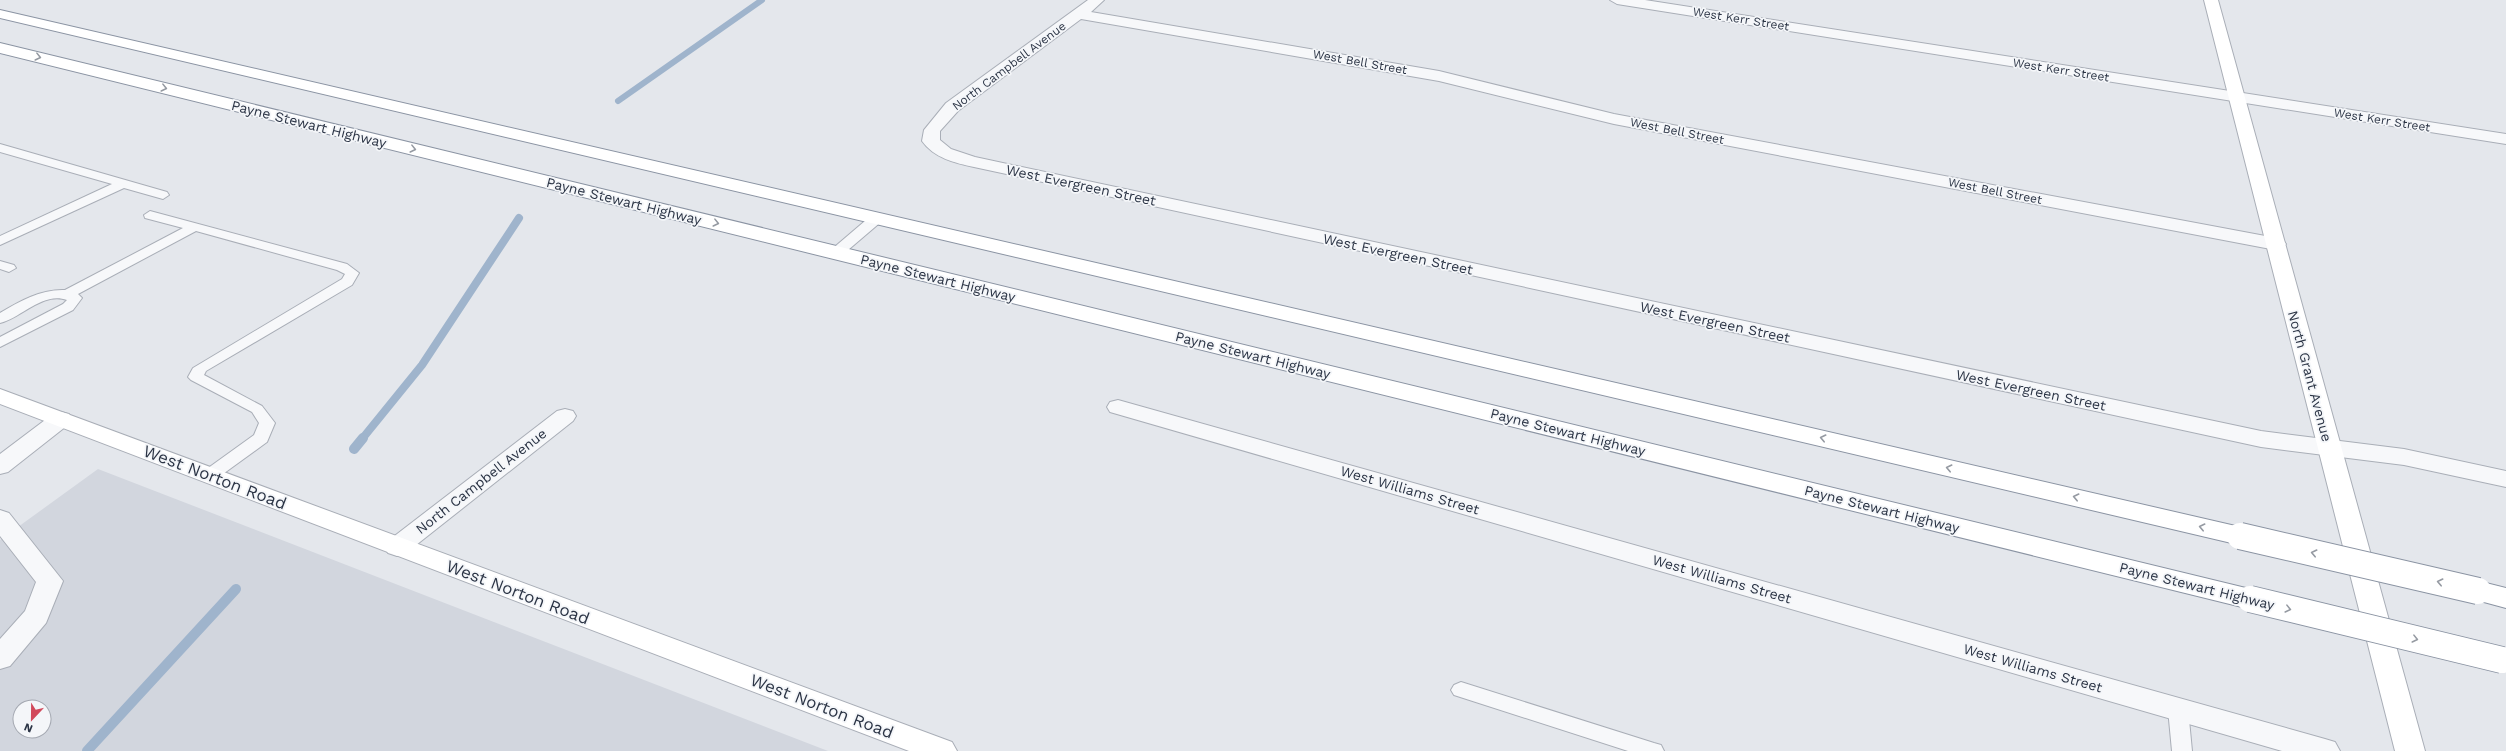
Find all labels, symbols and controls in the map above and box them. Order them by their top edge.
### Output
street label: West Kerr Street [1692,4,1790,34]
street label: North Campbell Avenue [950,19,1069,113]
street label: West Bell Street [1312,47,1408,77]
one-way arrow [35,53,41,61]
street label: West Kerr Street [2012,55,2110,85]
one-way arrow [160,83,167,92]
street label: Payne Stewart Highway [230,97,389,151]
street label: West Kerr Street [2333,105,2431,135]
street label: West Bell Street [1629,115,1725,147]
one-way arrow [409,144,416,153]
street label: West Evergreen Street [1005,161,1158,209]
street label: Payne Stewart Highway [545,174,704,228]
street label: West Bell Street [1947,175,2043,207]
one-way arrow [713,219,719,227]
street label: West Evergreen Street [1322,230,1475,278]
street label: Payne Stewart Highway [859,251,1018,305]
street label: West Evergreen Street [1639,298,1792,346]
street label: North Grant Avenue [2285,309,2335,443]
street label: Payne Stewart Highway [1174,328,1333,382]
street label: West Evergreen Street [1955,366,2108,414]
street label: Payne Stewart Highway [1489,405,1648,459]
street label: North Campbell Avenue [412,425,550,537]
one-way arrow [1819,435,1826,443]
street label: West Norton Road [141,441,289,513]
street label: West Williams Street [1339,462,1481,518]
one-way arrow [1946,464,1952,472]
street label: Payne Stewart Highway [1803,482,1962,536]
one-way arrow [2073,494,2079,502]
one-way arrow [2199,523,2206,531]
one-way arrow [2311,549,2317,557]
street label: West Williams Street [1651,551,1793,607]
street label: West Norton Road [444,556,592,628]
street label: Payne Stewart Highway [2118,559,2277,613]
one-way arrow [2437,579,2444,587]
one-way arrow [2285,604,2291,612]
one-way arrow [2411,635,2418,643]
street label: West Williams Street [1962,640,2104,696]
street label: West Norton Road [748,670,896,742]
north arrow [12,699,52,739]
text: N [22,720,35,735]

